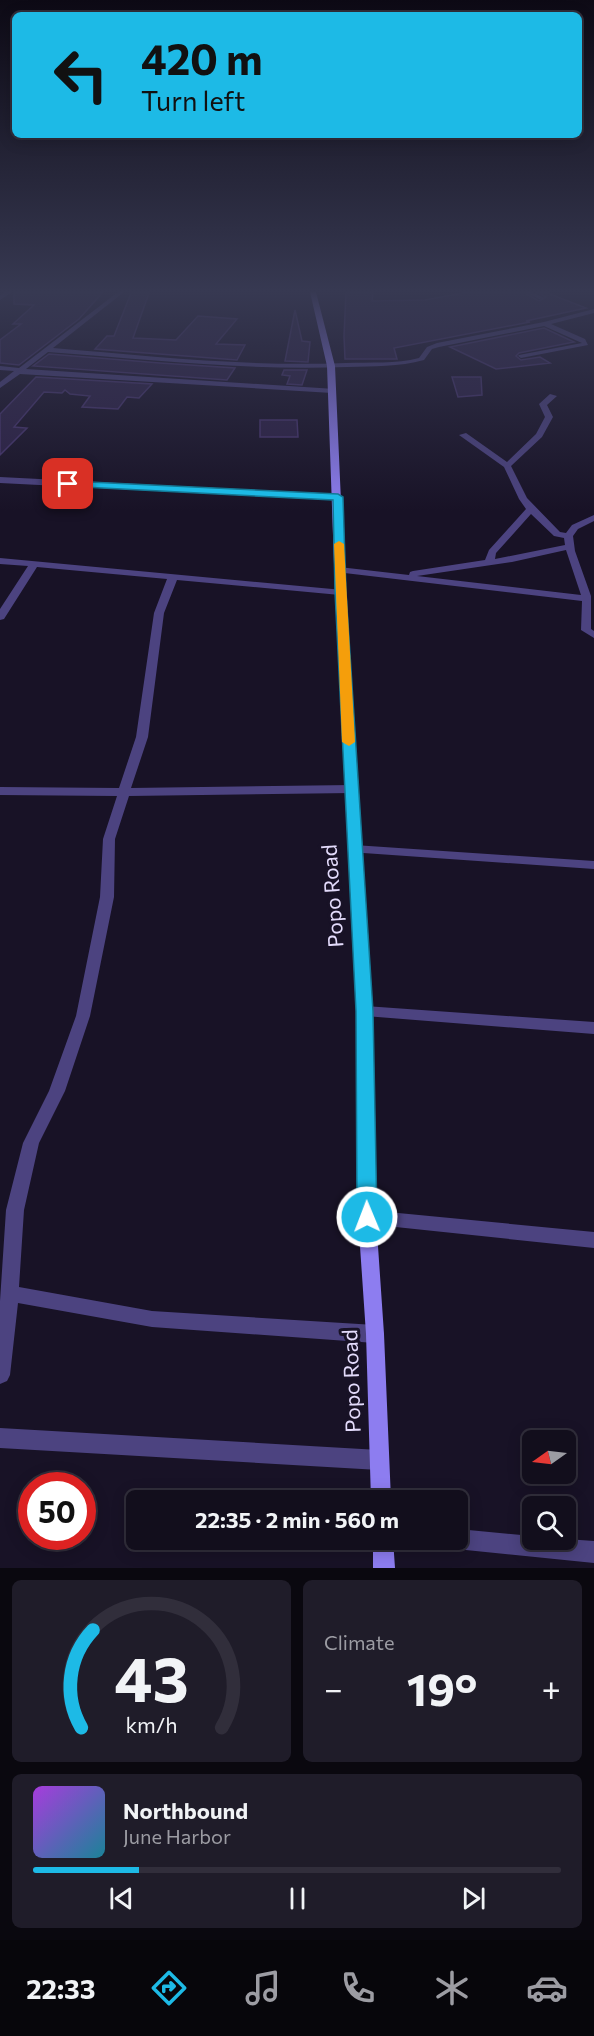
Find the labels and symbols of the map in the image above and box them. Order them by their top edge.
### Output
pin [42,458,93,509]
street label: Popo Road [315,844,348,949]
position arrow [335,1185,399,1249]
street label: Popo Road [336,1329,365,1433]
north arrow [522,1430,576,1484]
speed limit sign: 50 [18,1472,96,1550]

